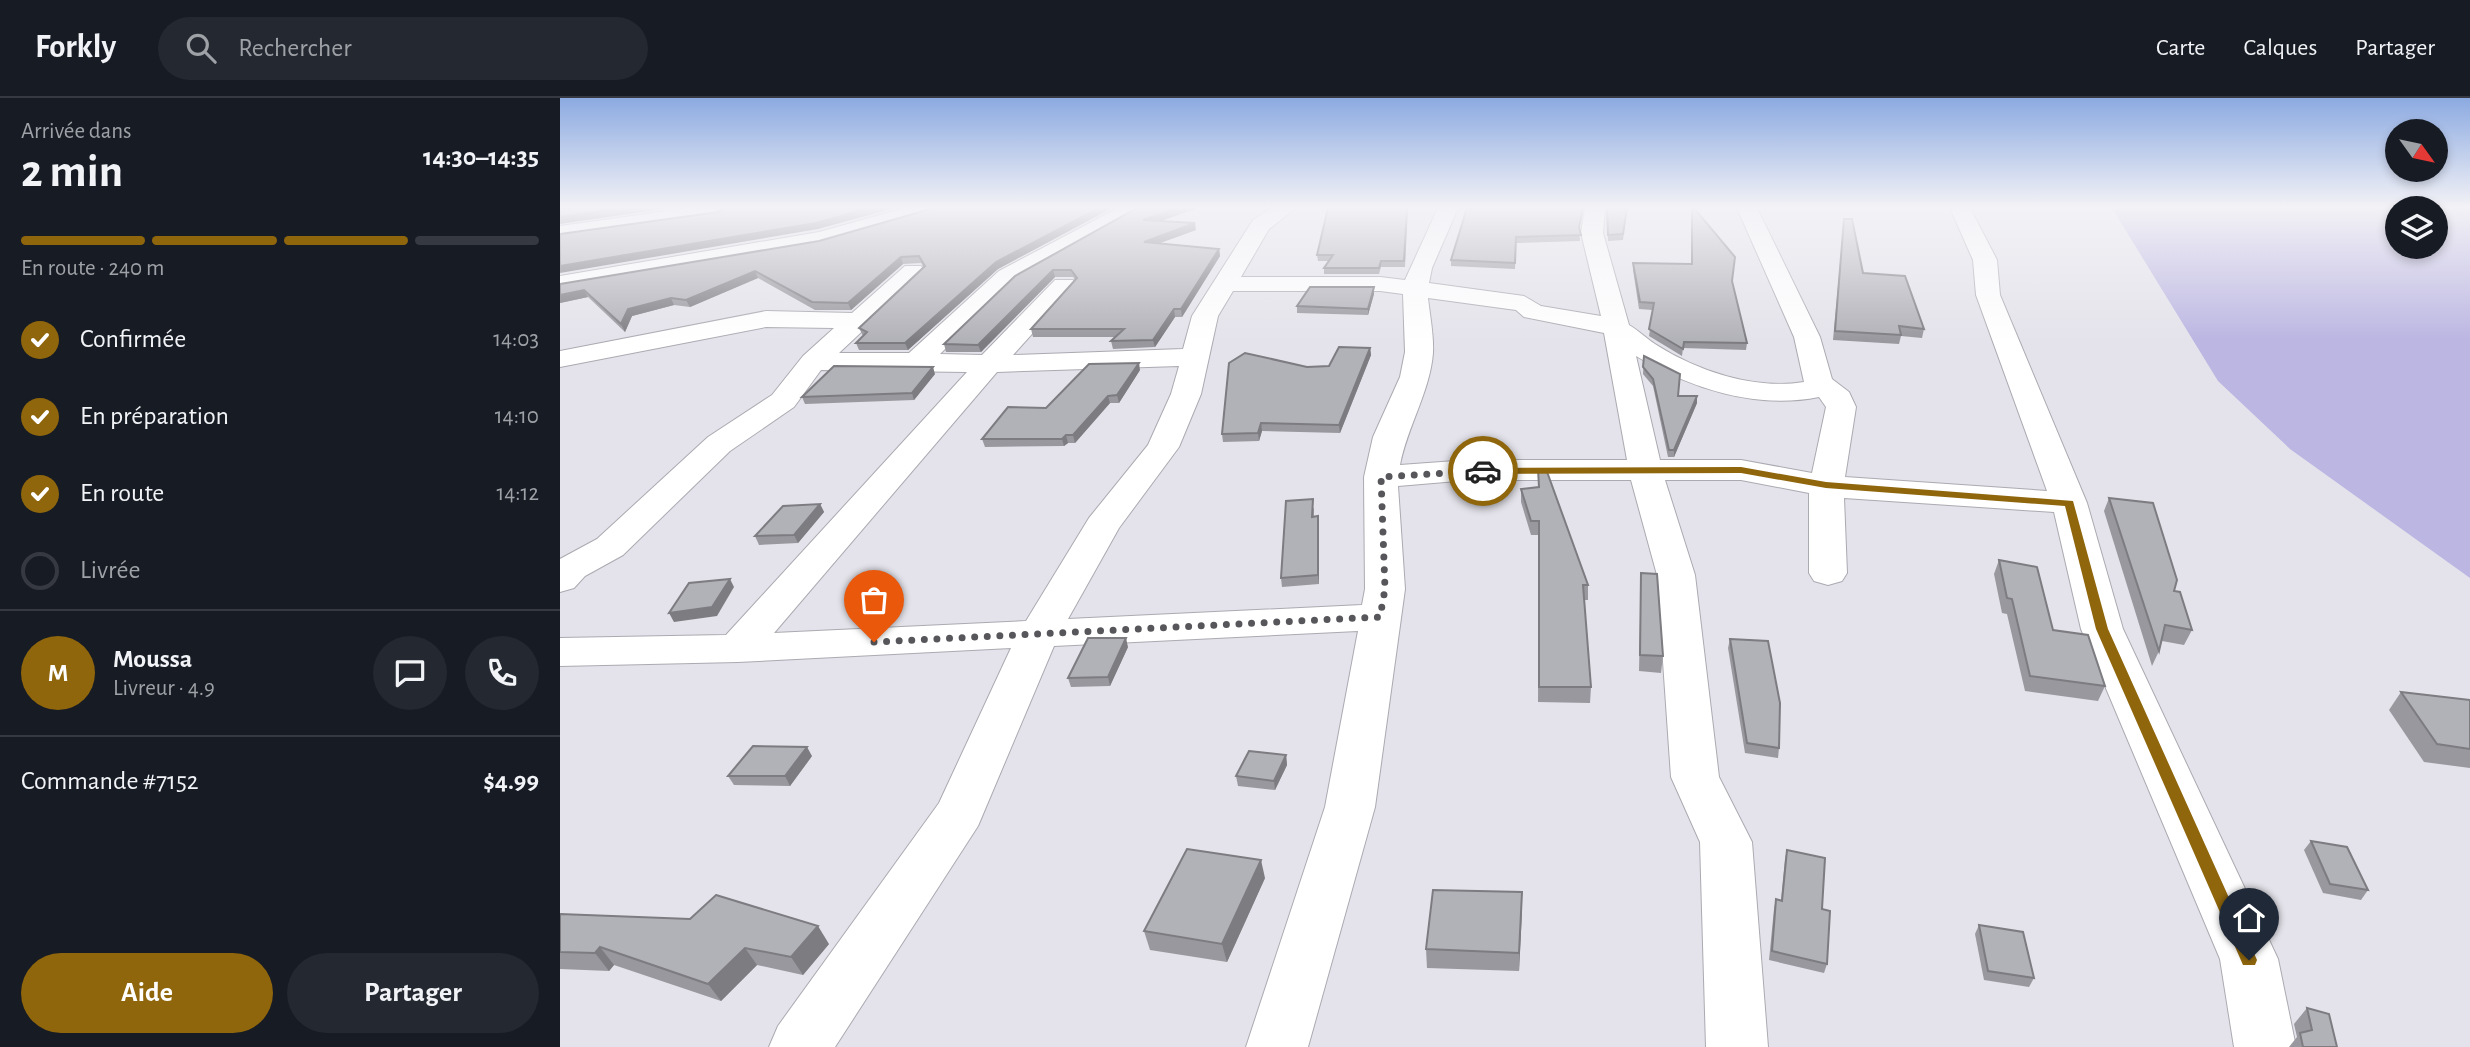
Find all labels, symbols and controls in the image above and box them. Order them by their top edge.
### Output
search box [158,17,648,80]
icon: search [182,29,220,67]
text: Forkly [35,31,116,64]
text: Rechercher [238,35,352,61]
text: Carte [2156,36,2205,60]
text: Calques [2243,36,2317,60]
text: Partager [2355,36,2435,60]
north arrow [2385,119,2448,182]
map controls [2385,119,2448,259]
text: Arrivée dans [21,120,132,143]
text: 14:30–14:35 [423,144,539,170]
text: 2 min [21,149,123,195]
button: layers [2385,196,2448,259]
text: En route · 240 m [21,257,164,280]
icon: check [21,321,59,359]
text: Confirmée [80,326,186,352]
text: 14:03 [493,328,539,351]
icon: check [21,398,59,436]
text: En préparation [80,403,229,429]
text: 14:10 [495,405,539,428]
courier [1448,436,1518,506]
icon: car [1464,452,1502,490]
icon: check [21,475,59,513]
text: En route [80,480,164,506]
text: 14:12 [496,482,539,505]
text: Livrée [80,557,140,583]
pin [844,570,904,642]
icon: bag [855,581,893,619]
button: chat [373,636,447,710]
button: phone [465,636,539,710]
text: Moussa [113,646,192,672]
text: M [48,660,68,686]
text: Livreur · 4.9 [113,677,215,700]
text: Commande #7152 [21,768,199,794]
text: $4.99 [483,768,539,794]
pin [2219,888,2279,960]
icon: home [2230,899,2268,937]
button: Aide [21,953,273,1033]
button: Partager [287,953,539,1033]

